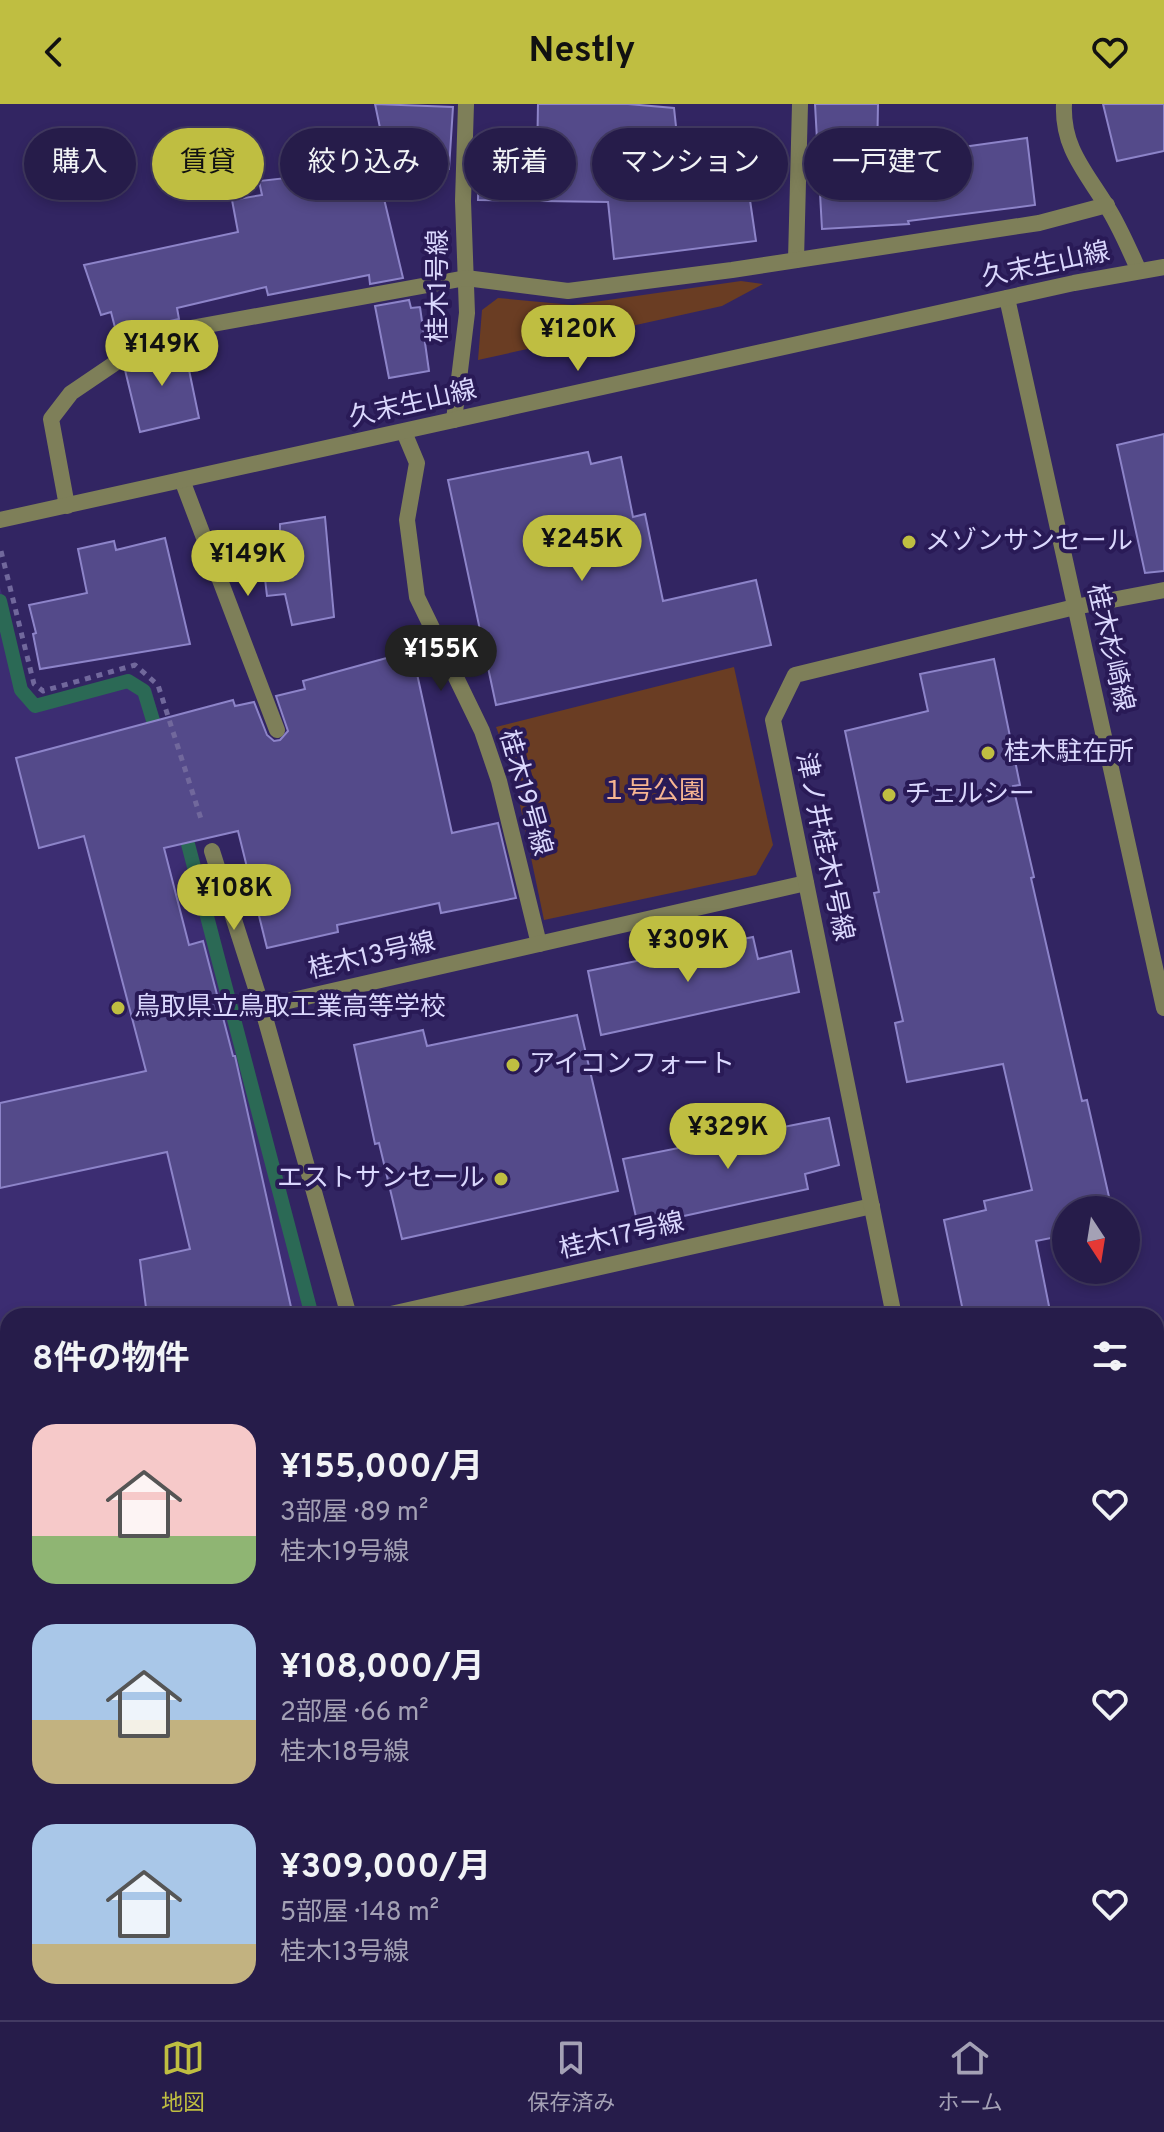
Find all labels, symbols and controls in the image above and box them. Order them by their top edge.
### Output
text: Nestly [528,29,636,75]
icon: back [32,30,76,74]
icon: heart [1088,30,1132,74]
chip: 購入 [24,128,136,200]
chip: 賃貸 [152,128,264,200]
chip: 絞り込み [280,128,448,200]
chip: 新着 [464,128,576,200]
chip: マンション [592,128,788,200]
chip: 一戸建て [804,128,972,200]
street label: 桂木1号線 [423,229,456,343]
street label: 久末生山線 [979,236,1113,296]
pin: ¥120K [522,305,634,373]
text: ¥120K [539,314,617,347]
pin: ¥149K [106,320,218,388]
text: ¥149K [123,329,201,362]
street label: 久末生山線 [346,374,480,436]
pin: ¥245K [526,515,638,583]
text: ¥245K [541,524,623,557]
place label: メゾンサンセール [925,526,1133,559]
pin: ¥149K [192,530,304,598]
marker: メゾンサンセール [900,533,918,551]
text: ¥149K [209,539,287,572]
street label: 桂木杉崎線 [1078,581,1140,715]
pin: ¥155K [385,625,497,693]
text: ¥155K [403,634,479,667]
street label: 桂木19号線 [490,726,558,860]
place label: 桂木駐在所 [1004,737,1134,770]
marker: 桂木駐在所 [979,744,997,762]
street label: 津ノ井桂木1号線 [787,750,859,944]
park label: １号公園 [601,776,705,809]
place label: チェルシー [905,779,1035,812]
marker: チェルシー [880,786,898,804]
pin: ¥108K [178,864,290,932]
text: ¥108K [195,873,273,906]
pin: ¥309K [632,916,744,984]
text: ¥309K [647,925,729,958]
street label: 桂木13号線 [305,926,439,988]
place label: 鳥取県立鳥取工業高等学校 [134,992,446,1025]
marker: 鳥取県立鳥取工業高等学校 [109,999,127,1017]
place label: アイコンフォート [529,1049,735,1082]
marker: アイコンフォート [504,1056,522,1074]
pin: ¥329K [672,1103,784,1171]
text: ¥329K [687,1112,769,1145]
place label: エストサンセール [277,1163,485,1196]
marker: エストサンセール [492,1170,510,1188]
north arrow [1052,1196,1140,1284]
map controls [1052,1196,1140,1284]
street label: 桂木17号線 [556,1207,688,1267]
icon: filters [1088,1334,1132,1378]
text: 8件の物件 [32,1339,189,1382]
text: ¥155,000/月 [280,1447,483,1490]
icon: home [96,1456,192,1552]
icon: heart [1088,1482,1132,1526]
text: 3部屋 · 89 m² [280,1497,428,1530]
text: 桂木19号線 [280,1537,409,1570]
text: ¥108,000/月 [280,1647,485,1690]
icon: home [96,1656,192,1752]
icon: heart [1088,1682,1132,1726]
text: 2部屋 · 66 m² [280,1697,429,1730]
text: 桂木18号線 [280,1737,410,1770]
text: ¥309,000/月 [280,1847,491,1890]
icon: home [96,1856,192,1952]
icon: heart [1088,1882,1132,1926]
text: 5部屋 · 148 m² [280,1897,439,1930]
text: 桂木13号線 [280,1937,409,1970]
tab: 地図 [161,2036,205,2118]
tab: 保存済み [527,2036,615,2118]
tab: ホーム [938,2036,1003,2118]

